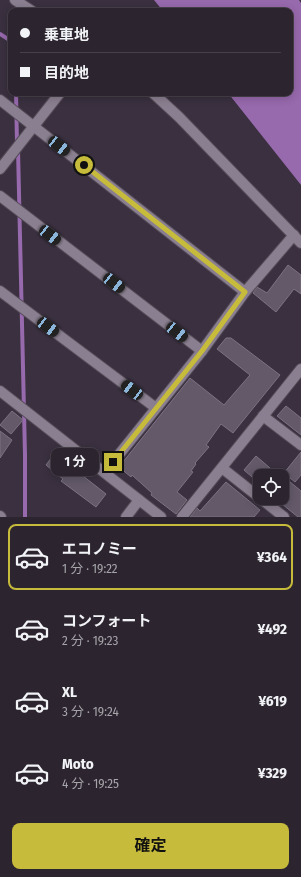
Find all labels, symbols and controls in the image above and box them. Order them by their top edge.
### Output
text: 乗車地 [44,26,89,44]
text: 目的地 [44,64,89,82]
car [46,134,72,158]
route start [75,156,93,174]
car [37,223,63,247]
car [101,271,127,295]
car [35,315,61,339]
car [164,320,190,344]
car [119,378,145,402]
callout: 1 分 [51,448,99,476]
route end [104,453,122,471]
text: 1 分 [64,454,86,469]
map controls [253,469,289,505]
button: locate [253,469,289,505]
icon: car [14,539,50,575]
text: エコノミー [62,540,137,558]
text: ¥364 [257,548,287,566]
text: 1 分 · 19:22 [62,561,118,576]
icon: car [14,611,50,647]
text: コンフォート [62,612,152,630]
text: ¥492 [258,620,287,638]
text: 2 分 · 19:23 [62,633,118,648]
icon: car [14,683,50,719]
text: XL [62,683,77,701]
text: ¥619 [259,692,287,710]
text: 3 分 · 19:24 [62,704,119,719]
icon: car [14,755,50,791]
text: Moto [62,755,94,773]
text: ¥329 [258,764,287,782]
text: 4 分 · 19:25 [62,776,119,791]
button: 確定 [12,823,289,869]

